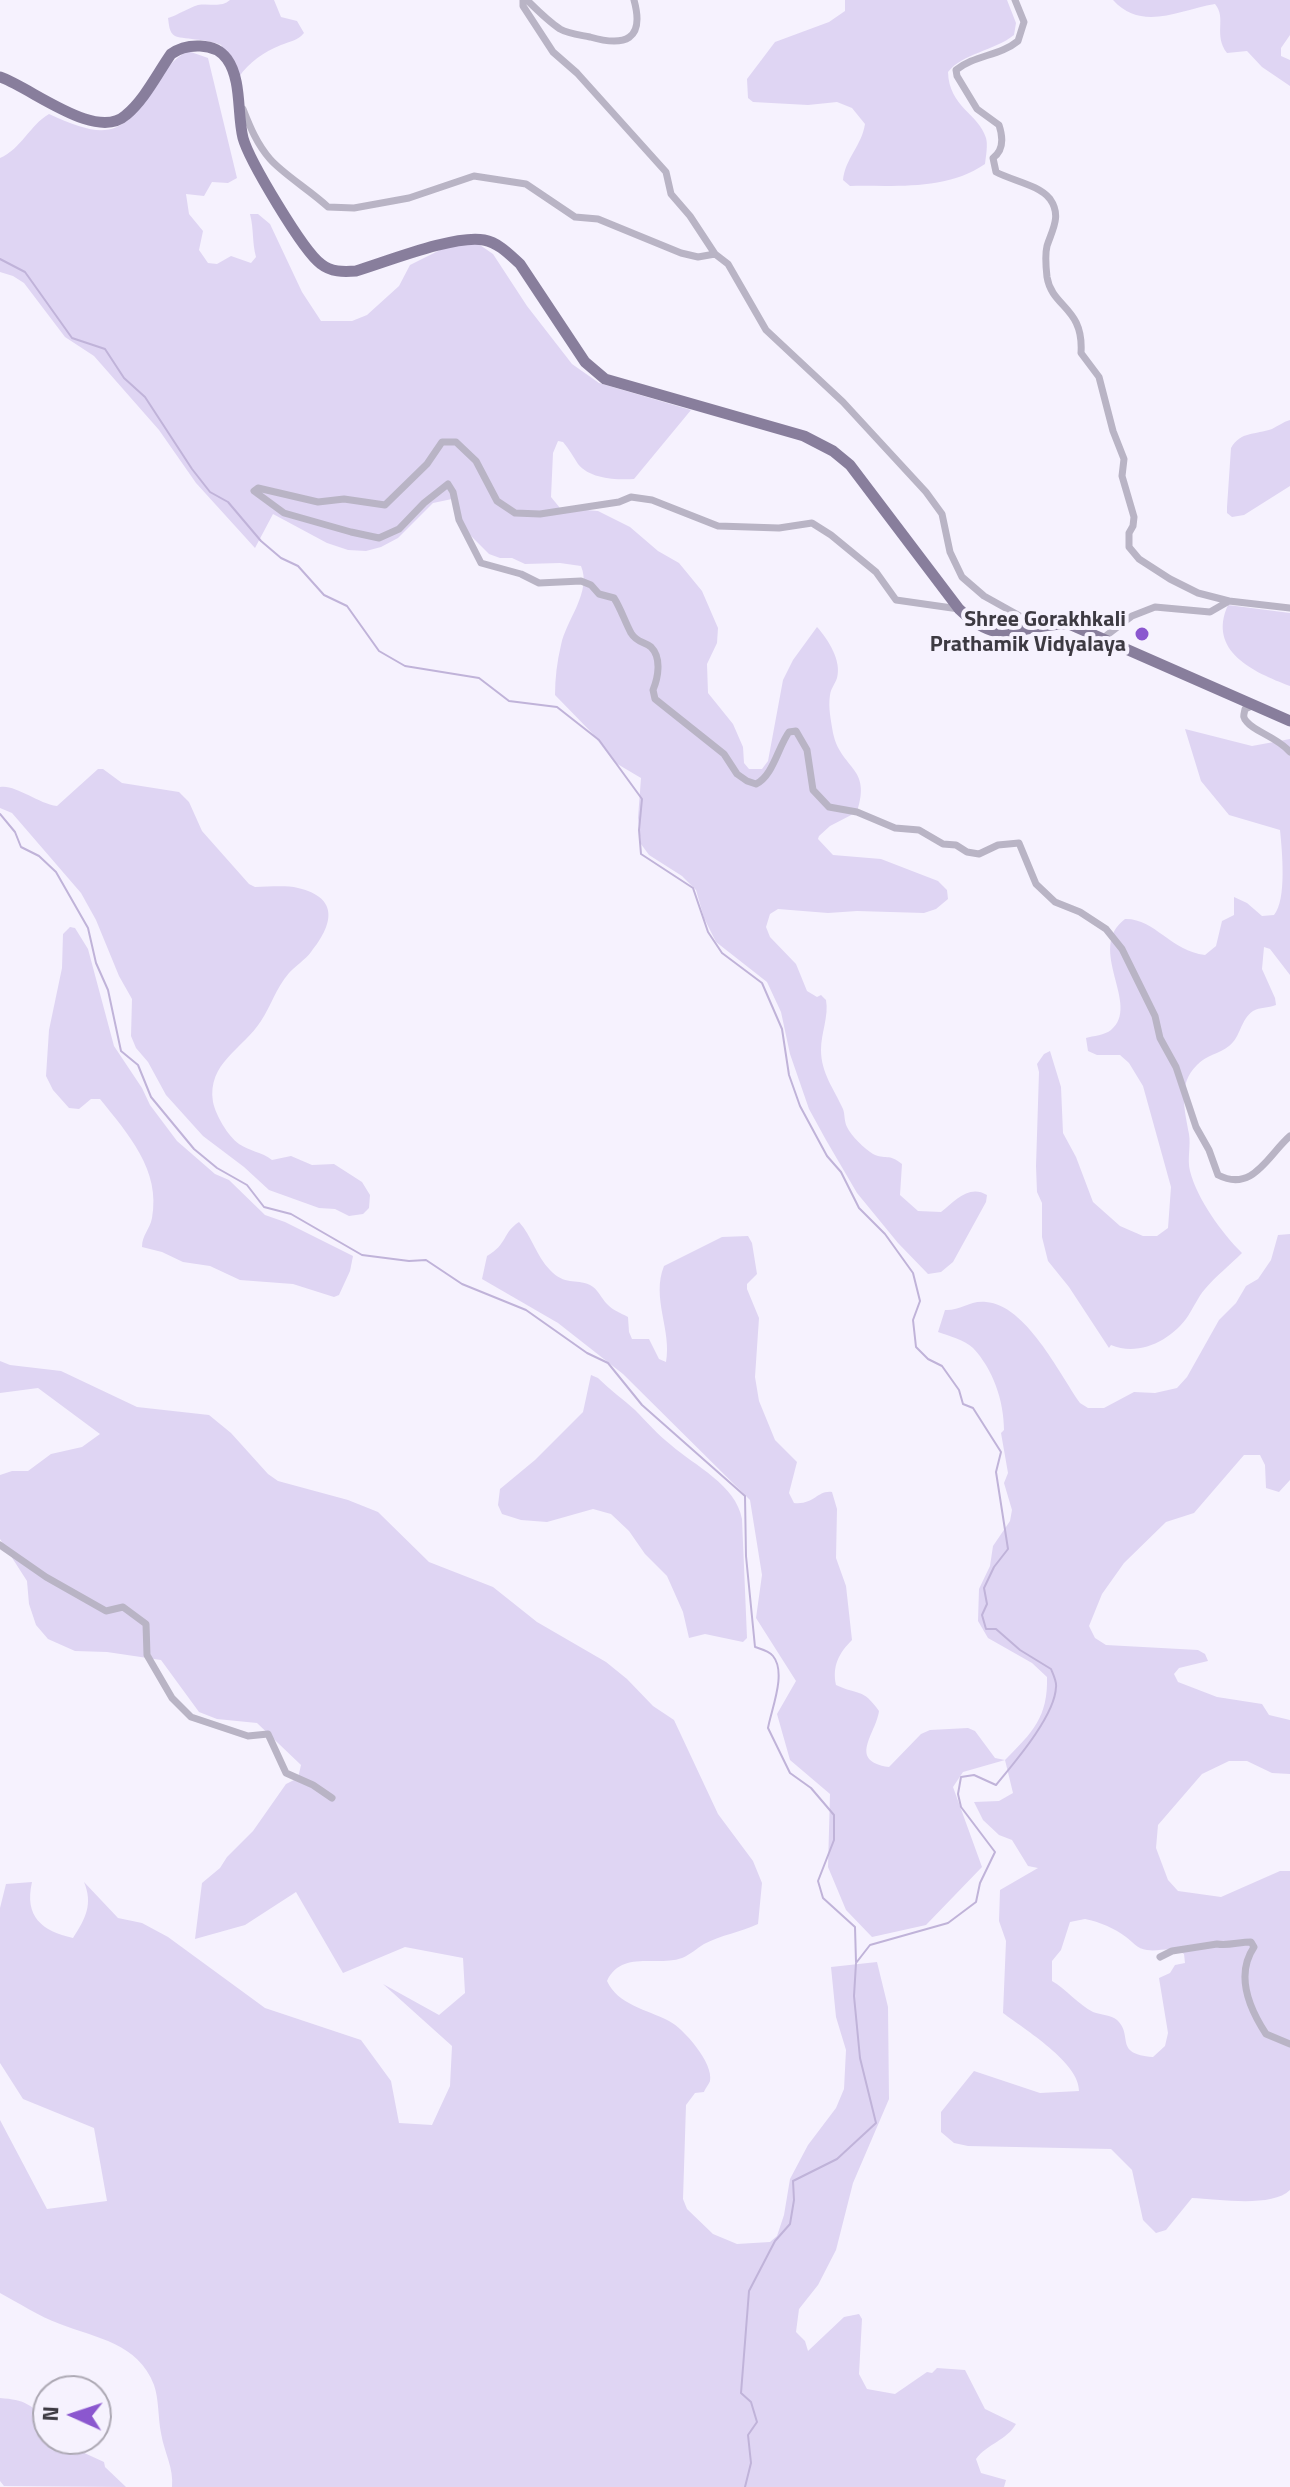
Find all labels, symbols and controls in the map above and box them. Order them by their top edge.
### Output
place label: Shree Gorakhkali Prathamik Vidyalaya [930,608,1126,660]
marker: Shree Gorakhkali Prathamik Vidyalaya [1133,625,1151,643]
north arrow [32,2375,112,2455]
text: N [33,2405,67,2422]

